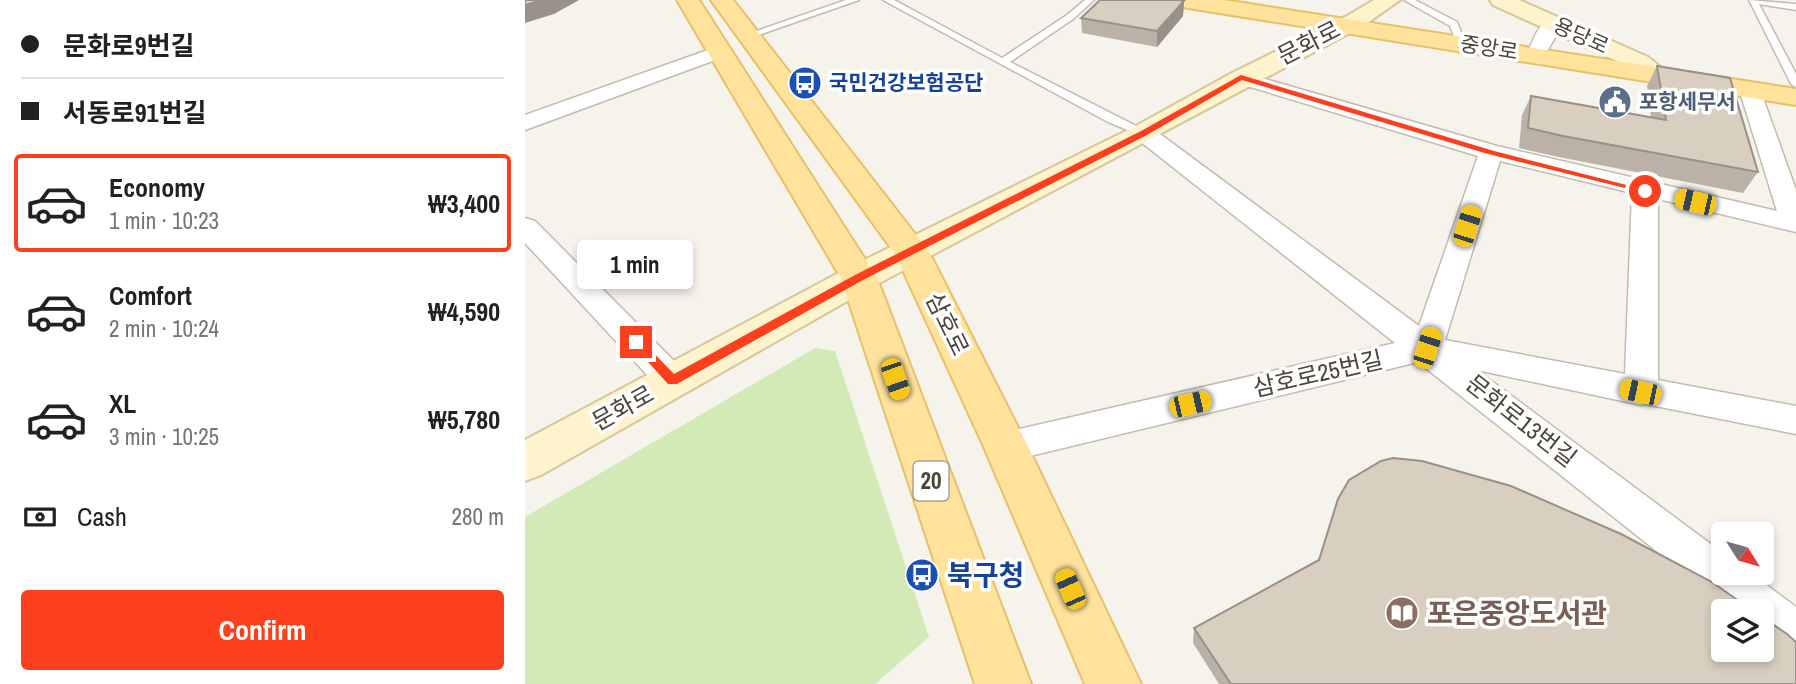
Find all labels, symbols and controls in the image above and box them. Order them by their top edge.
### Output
street label: 용당로 [1549,11,1614,61]
street label: 문화로 [1272,13,1345,71]
text: 문화로9번길 [63,28,194,63]
street label: 중앙로 [1458,29,1520,66]
bus stop icon: 국민건강보험공단 [786,64,824,102]
place label: 국민건강보험공단 [829,68,984,97]
public building icon: 포항세무서 [1596,83,1634,121]
place label: 포항세무서 [1639,87,1736,116]
text: 서동로91번길 [63,95,206,130]
text: Economy [109,170,205,205]
icon: car [25,172,88,235]
route start [1629,175,1661,207]
text: ₩3,400 [428,186,500,221]
car [1673,187,1718,217]
car [1451,203,1484,249]
text: 1 min · 10:23 [109,205,219,236]
callout: 1 min [578,240,694,290]
text: 1 min [610,249,660,280]
text: Comfort [109,278,192,313]
icon: car [25,280,88,343]
street label: 삼호로 [919,287,977,360]
text: ₩4,590 [428,294,500,329]
text: 2 min · 10:24 [109,313,219,344]
car [1411,325,1444,371]
route end [620,326,652,358]
street label: 삼호로25번길 [1250,343,1386,403]
car [879,356,912,402]
street label: 문화로13번길 [1460,367,1584,474]
street label: 문화로 [586,377,659,437]
car [1618,377,1663,407]
text: XL [109,386,136,421]
icon: car [25,388,88,451]
car [1168,389,1213,419]
text: ₩5,780 [428,402,500,437]
text: 3 min · 10:25 [109,421,219,452]
road number: 20 [913,461,949,500]
icon: cash [21,498,59,536]
text: Cash [77,499,127,534]
text: 280 m [452,501,504,532]
north arrow [1711,522,1775,584]
map controls [1711,522,1774,662]
bus stop icon: 북구청 [903,556,941,594]
place label: 북구청 [947,556,1024,594]
car [1052,566,1089,612]
button: Confirm [21,590,504,670]
library icon: 포은중앙도서관 [1383,594,1421,632]
place label: 포은중앙도서관 [1427,594,1607,632]
button: layers [1711,599,1774,662]

